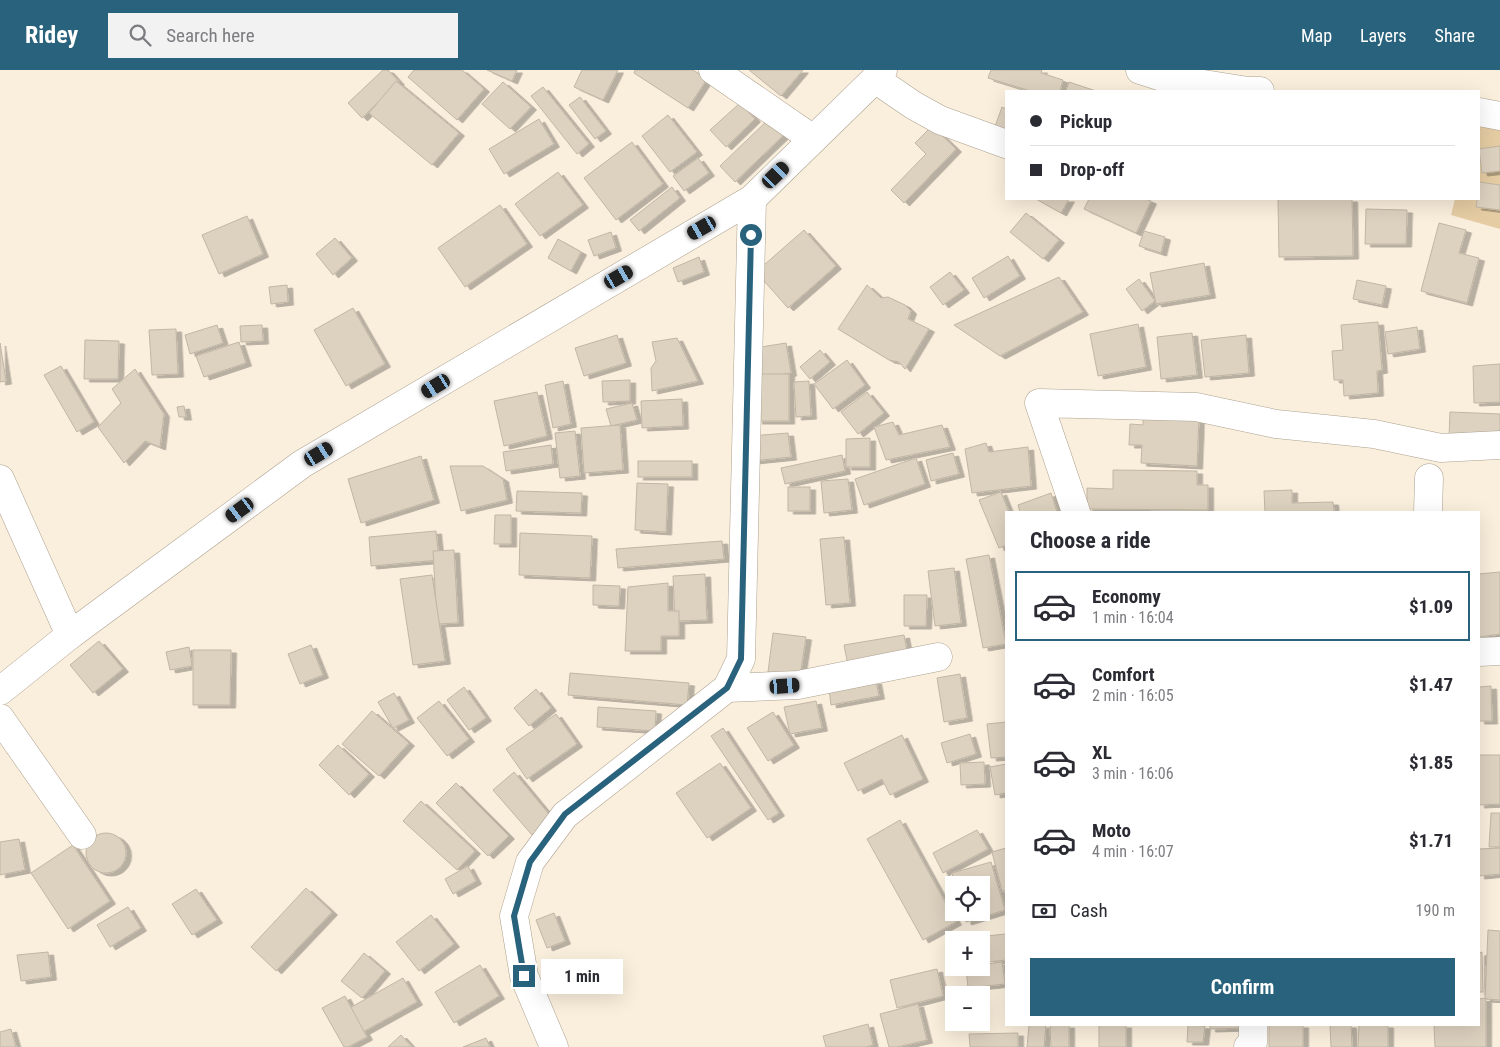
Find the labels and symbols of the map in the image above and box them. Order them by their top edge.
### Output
car [759,159,792,191]
car [685,214,718,242]
route start [740,224,762,246]
car [602,263,635,291]
car [419,372,452,400]
car [302,440,335,468]
car [223,495,256,525]
car [769,677,800,695]
callout: 1 min [542,958,624,994]
route end [513,965,535,987]

